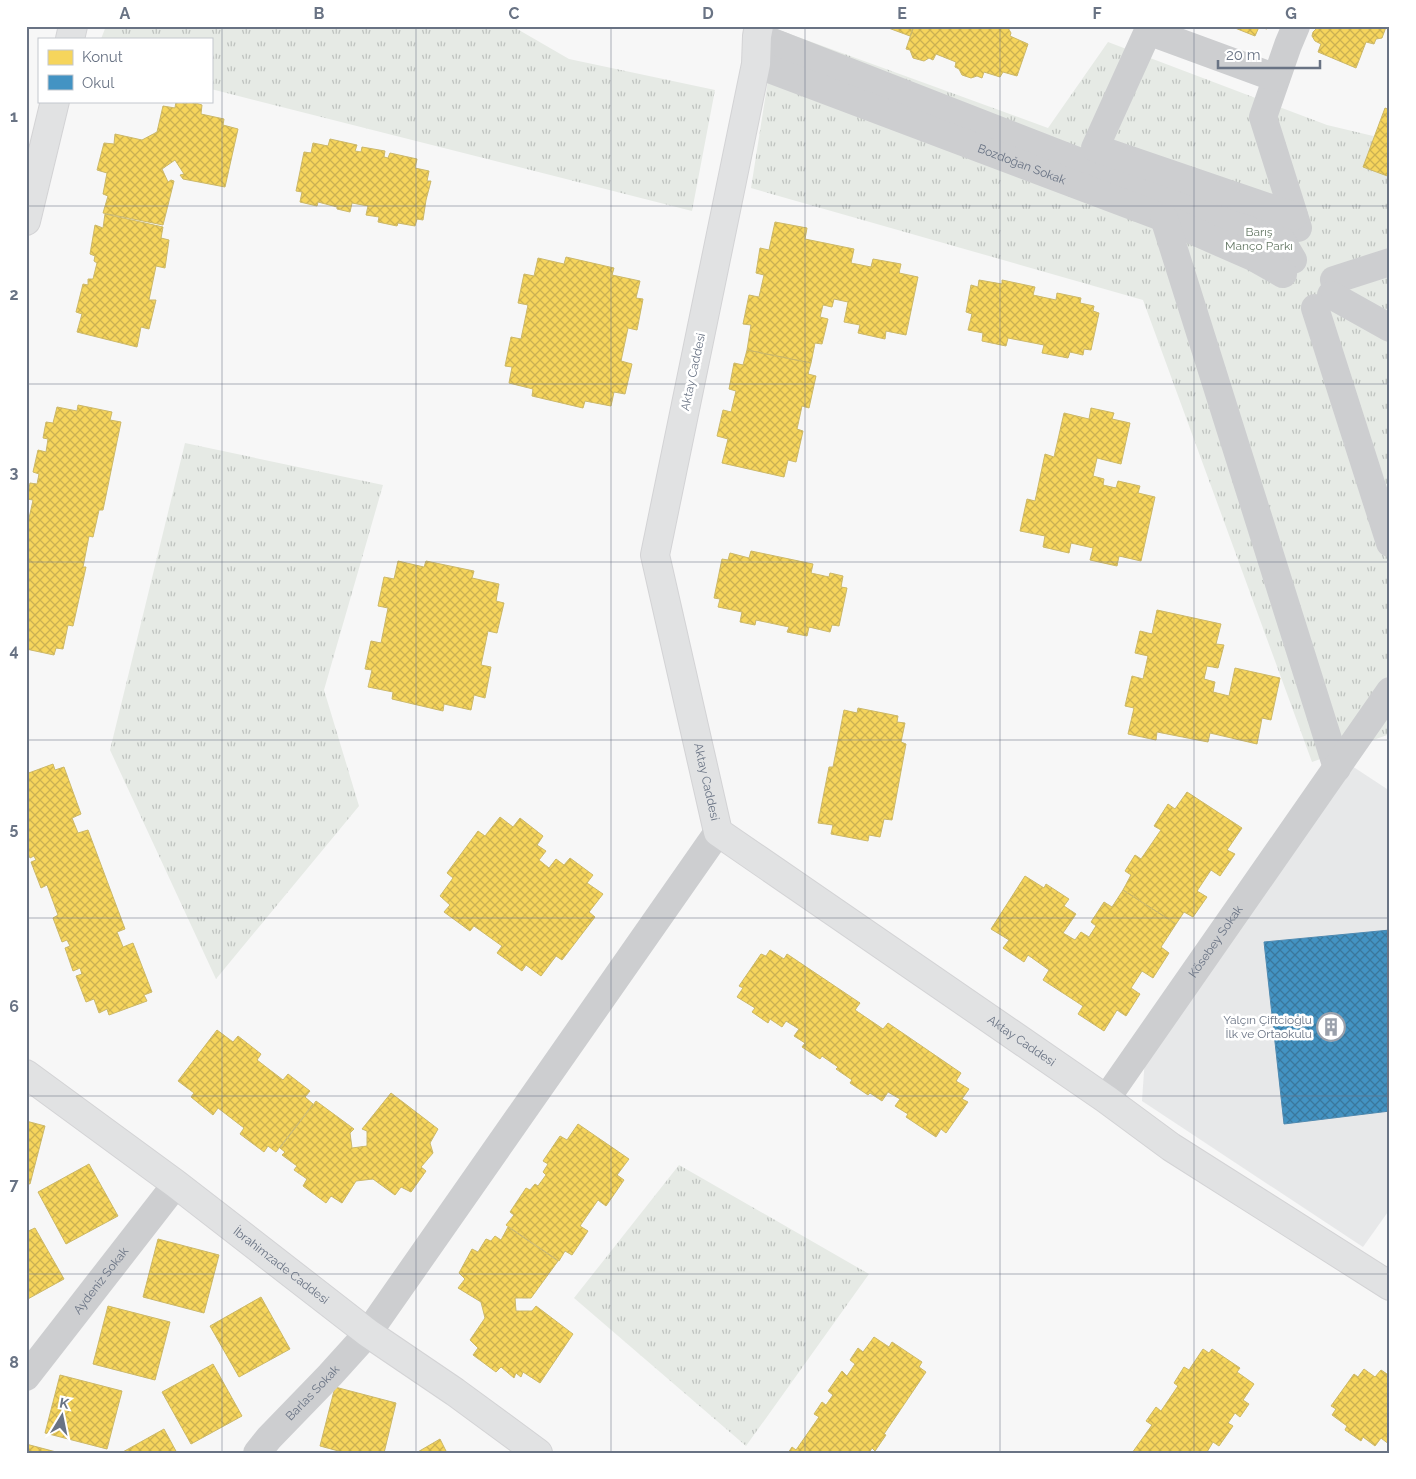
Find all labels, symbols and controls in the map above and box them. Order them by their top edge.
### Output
text: A [120,4,131,23]
text: B [314,4,325,23]
text: C [509,4,520,23]
text: D [702,4,714,23]
text: E [897,4,907,23]
text: F [1092,4,1102,23]
text: G [1285,4,1297,23]
legend [38,38,212,102]
scale bar [1218,38,1321,70]
text: 20 m [1226,46,1261,64]
text: Konut [82,48,123,66]
text: Okul [82,74,115,92]
text: 1 [10,107,18,126]
street label: Bozdoğan Sokak [976,141,1068,188]
park label: Barış Manço Parkı [1225,225,1293,253]
text: 2 [9,285,19,304]
street label: Aktay Caddesi [678,332,708,412]
text: 3 [10,463,19,482]
text: 4 [9,641,19,660]
street label: Aktay Caddesi [691,741,722,822]
text: 5 [10,819,19,838]
street label: Kösebey Sokak [1186,902,1246,980]
text: 6 [9,997,19,1016]
building icon: Yalçın Çiftcioğlu İlk ve Ortaokulu [1316,1012,1346,1042]
street label: Aktay Caddesi [985,1013,1058,1069]
place label: Yalçın Çiftcioğlu İlk ve Ortaokulu [1223,1013,1312,1041]
text: 7 [10,1175,19,1194]
street label: İbrahimzade Caddesi [231,1224,332,1307]
street label: Aydeniz Sokak [71,1244,132,1317]
text: 8 [9,1353,19,1372]
street label: Barlas Sokak [283,1362,343,1423]
north arrow [38,1392,88,1442]
text: K [58,1395,71,1412]

